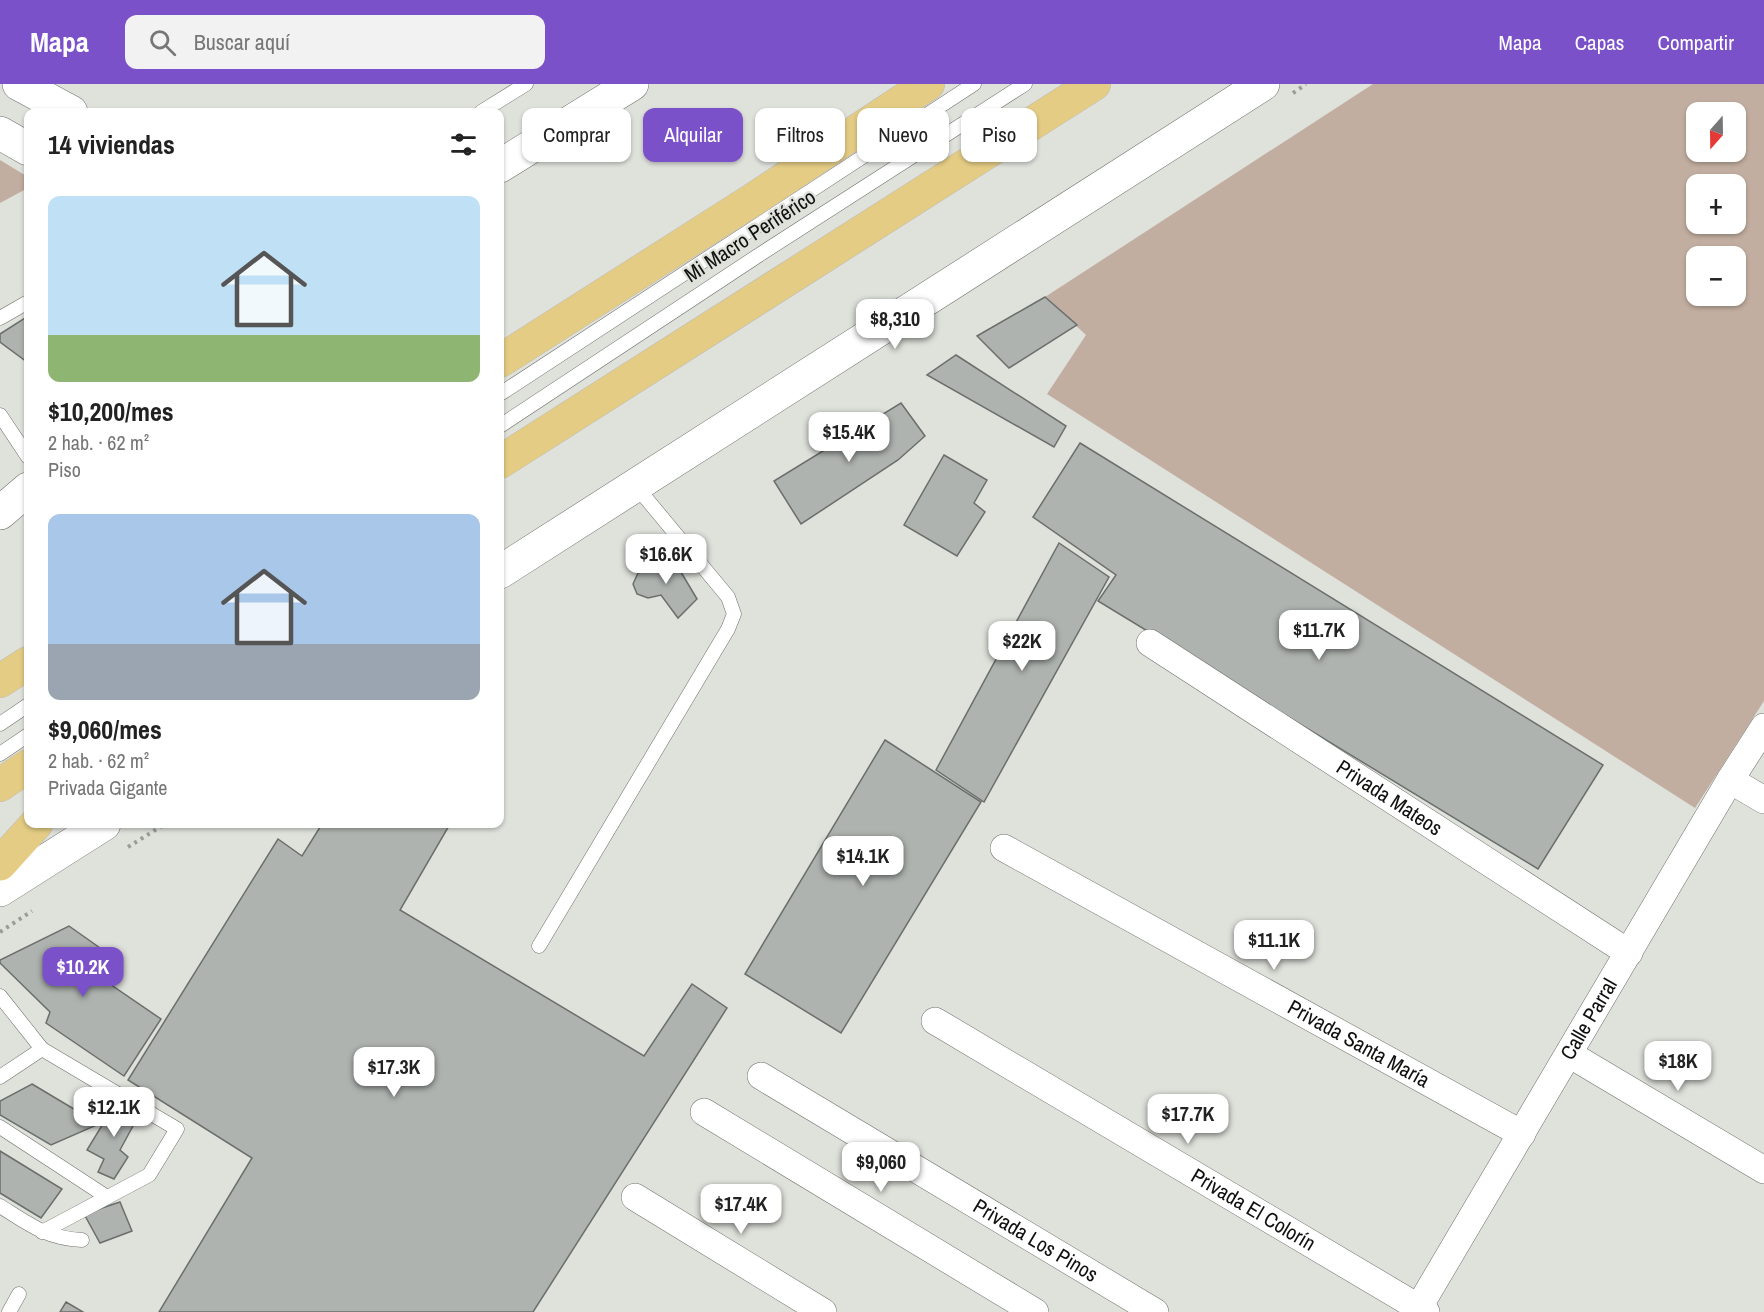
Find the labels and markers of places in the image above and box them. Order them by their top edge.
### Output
pin: $8,310 [846,299,944,350]
pin: $15.4K [800,412,898,463]
pin: $16.6K [617,534,715,585]
pin: $11.7K [1270,610,1368,661]
pin: $22K [986,621,1058,672]
pin: $14.1K [814,836,912,887]
pin: $11.1K [1225,920,1323,971]
pin: $10.2K [34,947,132,998]
pin: $18K [1642,1041,1714,1092]
pin: $17.3K [345,1047,443,1098]
pin: $12.1K [65,1087,163,1138]
pin: $17.7K [1139,1094,1237,1145]
pin: $9,060 [832,1142,930,1193]
pin: $17.4K [692,1184,790,1235]

